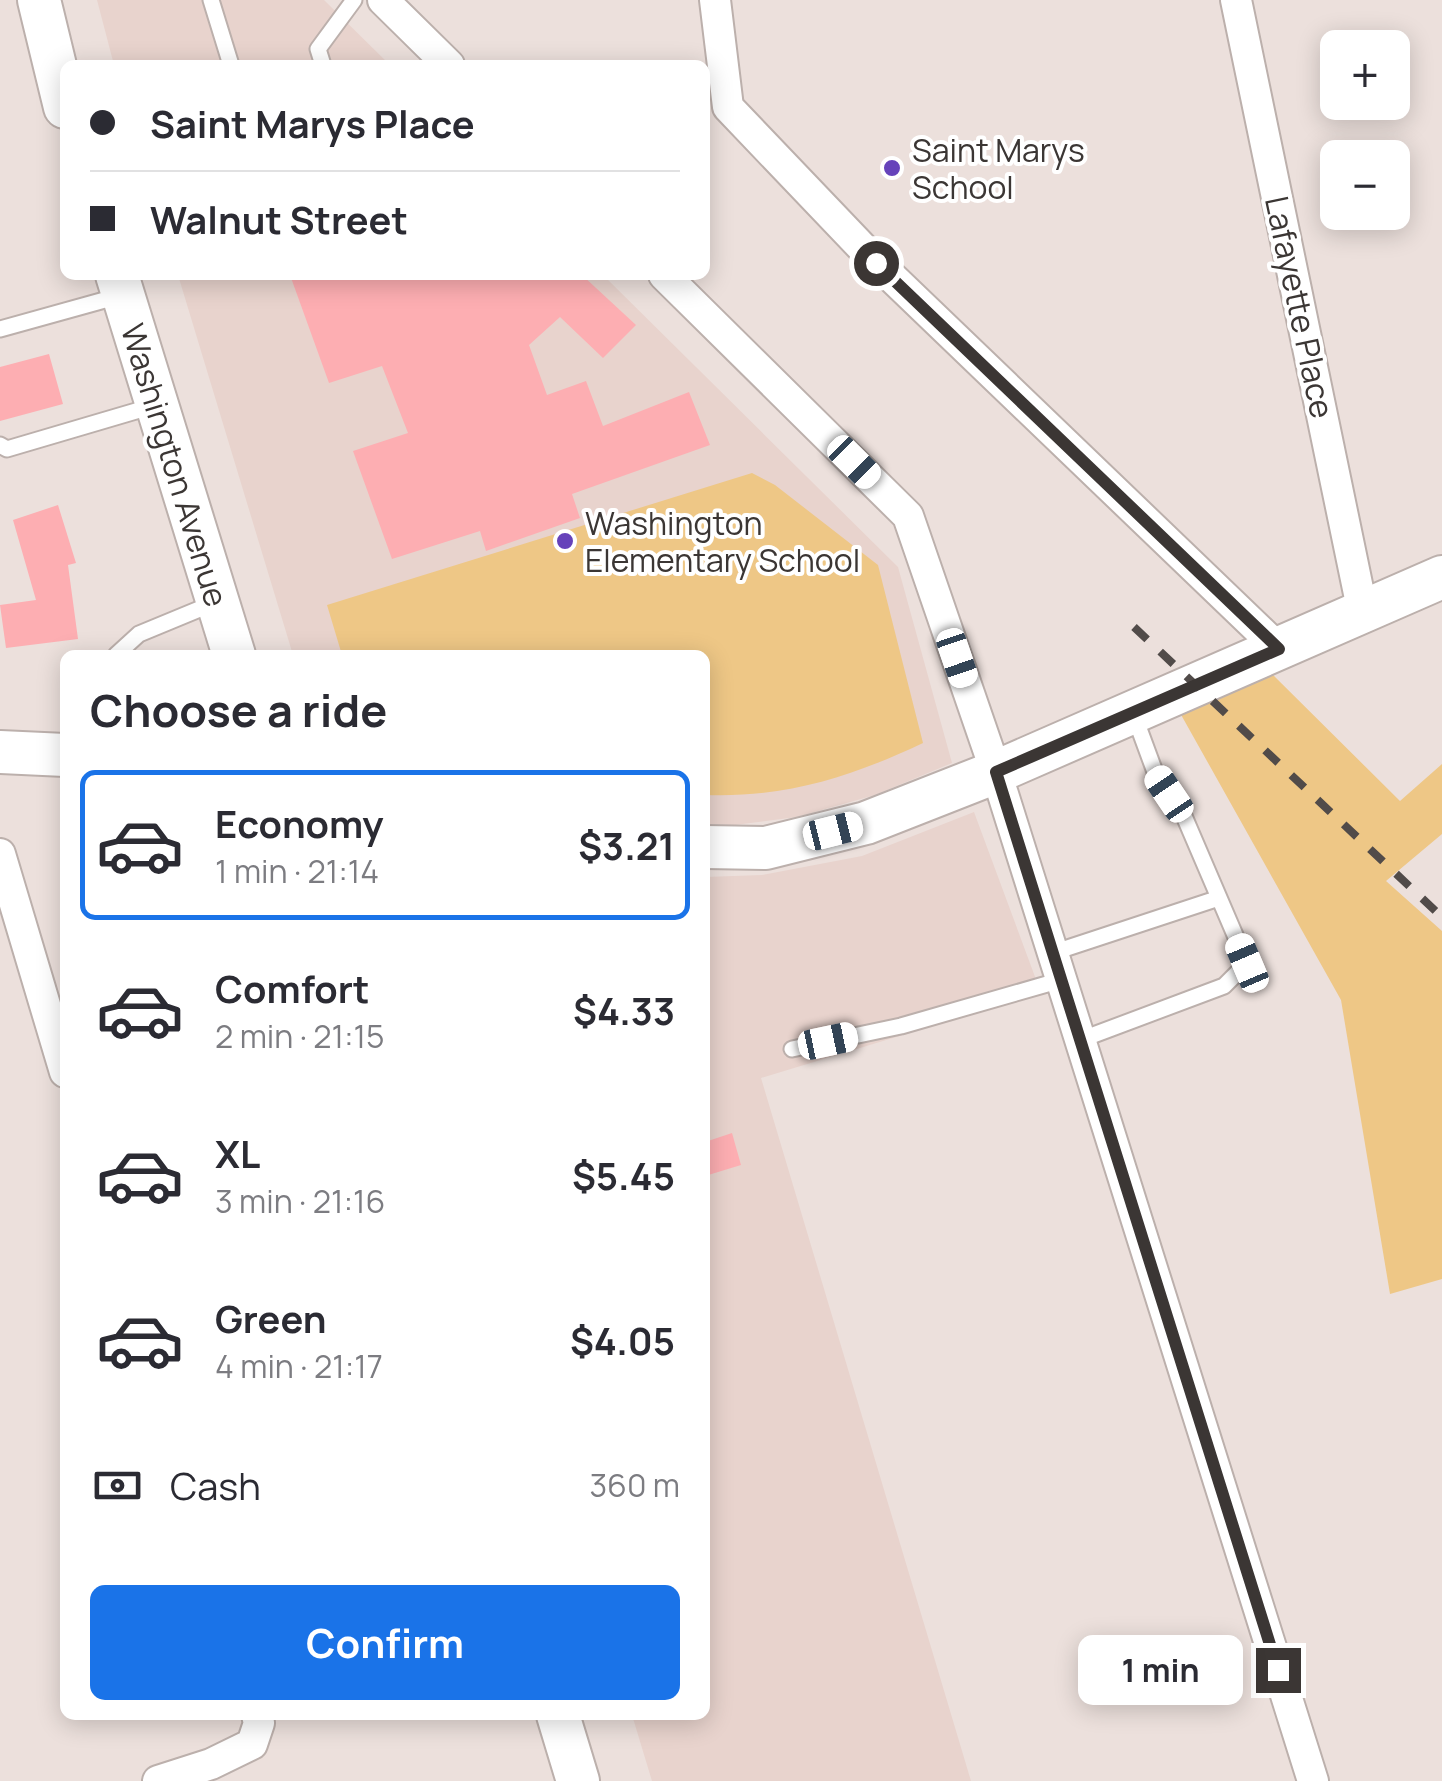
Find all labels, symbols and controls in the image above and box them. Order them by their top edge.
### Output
map controls [1320,30,1410,230]
button: + [1320,30,1410,120]
text: Saint Marys Place [150,97,475,149]
place label: Saint Marys School [912,128,1085,209]
button: − [1320,140,1410,230]
marker: Saint Marys School [881,157,903,179]
street label: Lafayette Place [1255,192,1345,422]
text: Walnut Street [150,193,408,245]
route start [854,241,899,286]
street label: Washington Avenue [111,318,239,612]
car [822,430,886,494]
place label: Washington Elementary School [585,501,860,582]
marker: Washington Elementary School [554,530,576,552]
car [933,625,981,691]
text: Choose a ride [90,679,387,741]
car [1140,761,1198,827]
text: Economy [215,797,384,849]
icon: car [95,800,185,890]
car [800,809,866,853]
text: $3.21 [578,819,675,871]
text: 1 min · 21:14 [215,849,379,893]
car [1221,930,1273,996]
text: Comfort [215,962,369,1014]
icon: car [95,965,185,1055]
text: $4.33 [573,984,675,1036]
text: 2 min · 21:15 [215,1014,385,1058]
car [796,1020,860,1062]
text: XL [215,1127,260,1179]
icon: car [95,1130,185,1220]
text: $5.45 [572,1149,675,1201]
text: 3 min · 21:16 [215,1179,385,1223]
text: Green [215,1292,327,1344]
icon: car [95,1295,185,1385]
text: $4.05 [570,1314,675,1366]
text: 4 min · 21:17 [215,1344,383,1388]
icon: cash [90,1458,145,1513]
text: Cash [170,1459,261,1511]
text: 360 m [589,1463,680,1507]
button: Confirm [90,1585,680,1700]
callout: 1 min [1078,1635,1243,1705]
text: 1 min [1121,1648,1200,1692]
route end [1256,1648,1301,1693]

